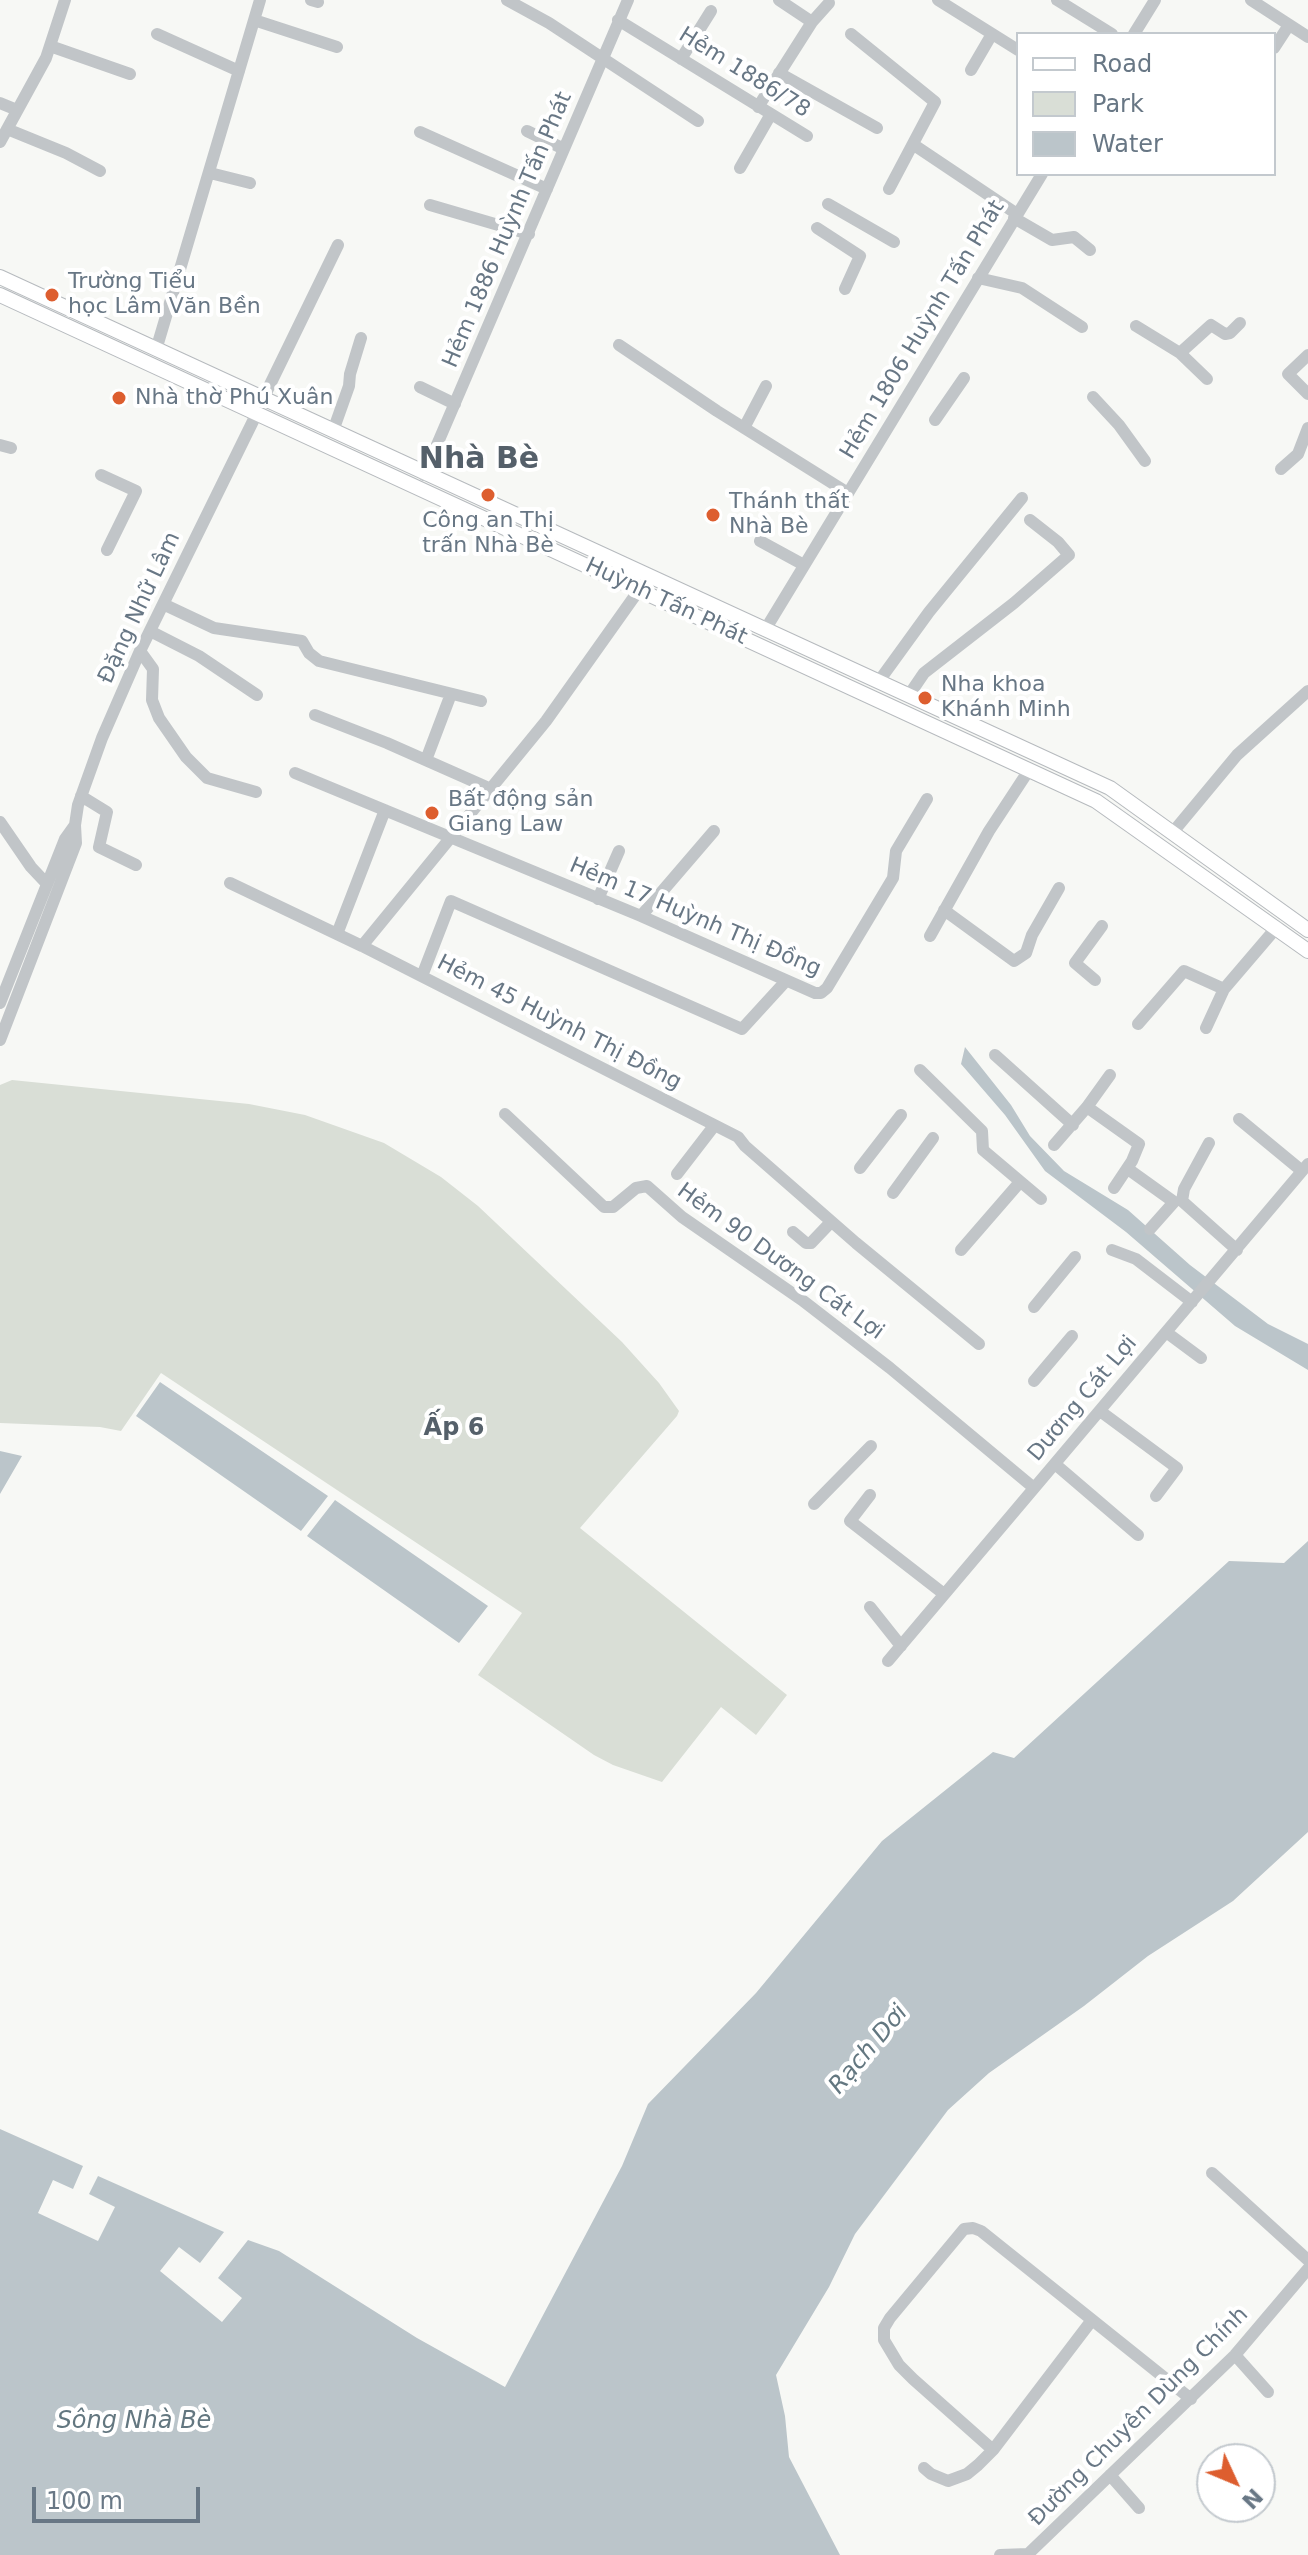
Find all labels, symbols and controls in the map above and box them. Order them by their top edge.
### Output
street label: Hẻm 1886/78 [673,22,815,124]
legend [1016,32,1276,176]
text: Road [1092,50,1152,78]
street label: Hẻm 1886 Huỳnh Tấn Phát [438,88,578,372]
text: Park [1092,90,1144,118]
text: Water [1092,130,1163,158]
street label: Hẻm 1806 Huỳnh Tấn Phát [835,196,1011,464]
place label: Trường Tiểu học Lâm Văn Bền [68,269,261,320]
marker: Trường Tiểu học Lâm Văn Bền [43,286,61,304]
place label: Nhà thờ Phú Xuân [135,385,333,411]
marker: Nhà thờ Phú Xuân [110,389,128,407]
district label: Nhà Bè [419,442,539,478]
marker: Công an Thị trấn Nhà Bè [479,486,497,504]
place label: Thánh thất Nhà Bè [729,489,849,540]
marker: Thánh thất Nhà Bè [704,506,722,524]
place label: Công an Thị trấn Nhà Bè [422,508,554,560]
street label: Đặng Nhữ Lâm [93,528,187,688]
street label: Huỳnh Tấn Phát [581,553,751,651]
place label: Nha khoa Khánh Minh [941,672,1071,724]
marker: Nha khoa Khánh Minh [916,689,934,707]
place label: Bất động sản Giang Law [448,787,593,838]
marker: Bất động sản Giang Law [423,804,441,822]
street label: Hẻm 17 Huỳnh Thị Đồng [565,853,825,983]
street label: Hẻm 45 Huỳnh Thị Đồng [432,950,686,1096]
street label: Hẻm 90 Dương Cát Lợi [672,1178,888,1346]
street label: Dương Cát Lợi [1023,1331,1143,1467]
district label: Ấp 6 [424,1415,484,1443]
water label: Rạch Dơi [823,2000,915,2100]
street label: Đường Chuyên Dùng Chính [1024,2302,1254,2532]
water label: Sông Nhà Bè [57,2408,211,2436]
north arrow [1196,2443,1276,2523]
scale bar [36,2471,204,2521]
text: N [1237,2483,1268,2514]
text: 100 m [46,2487,123,2515]

